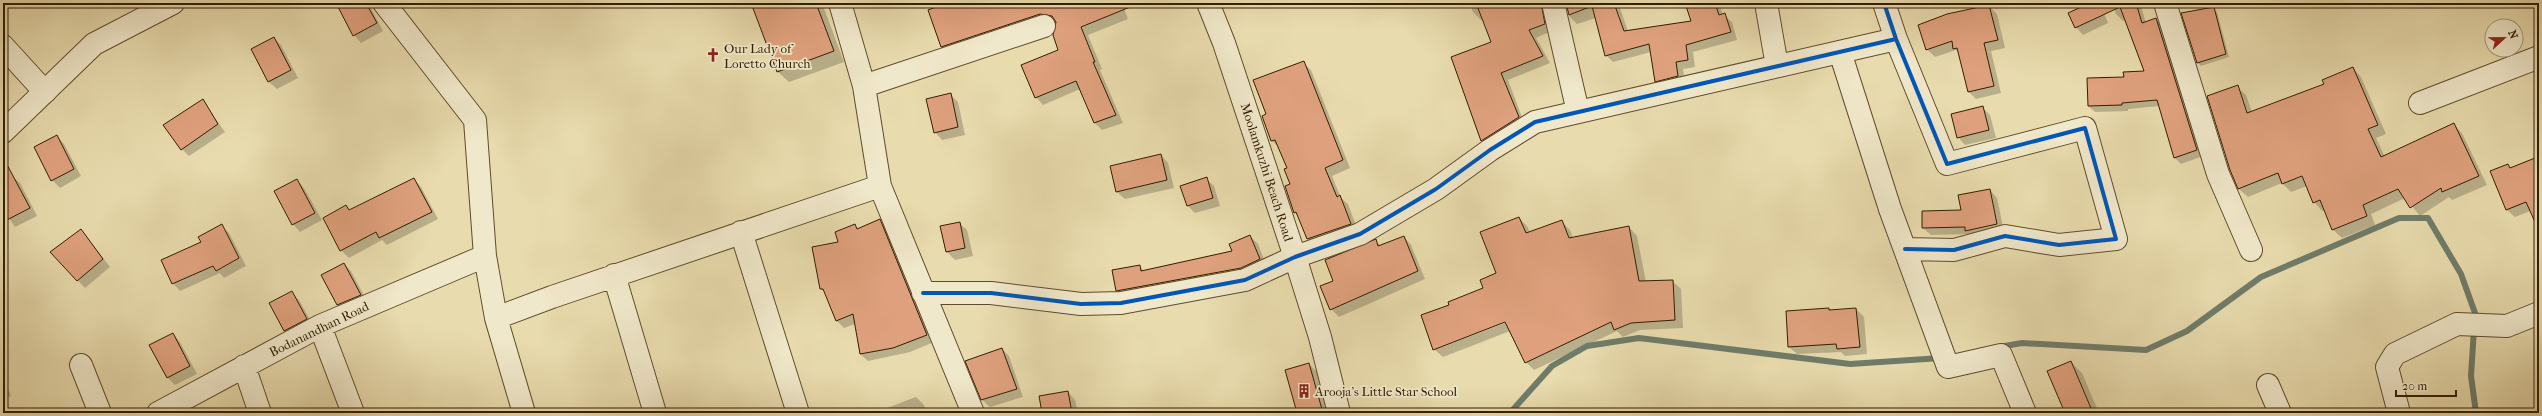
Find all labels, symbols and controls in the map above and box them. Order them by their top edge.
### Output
north arrow [2484,18,2524,58]
text: N [2505,28,2521,41]
place label: Our Lady of Loretto Church [724,41,811,71]
church icon: Our Lady of Loretto Church [705,47,721,63]
street label: Moolamkuzhi Beach Road [1238,101,1297,244]
street label: Bodanandhan Road [267,298,372,360]
scale bar [2396,372,2456,398]
text: 20 m [2402,379,2427,393]
building icon: Arooja's Little Star School [1296,383,1312,399]
place label: Arooja's Little Star School [1314,384,1457,399]

